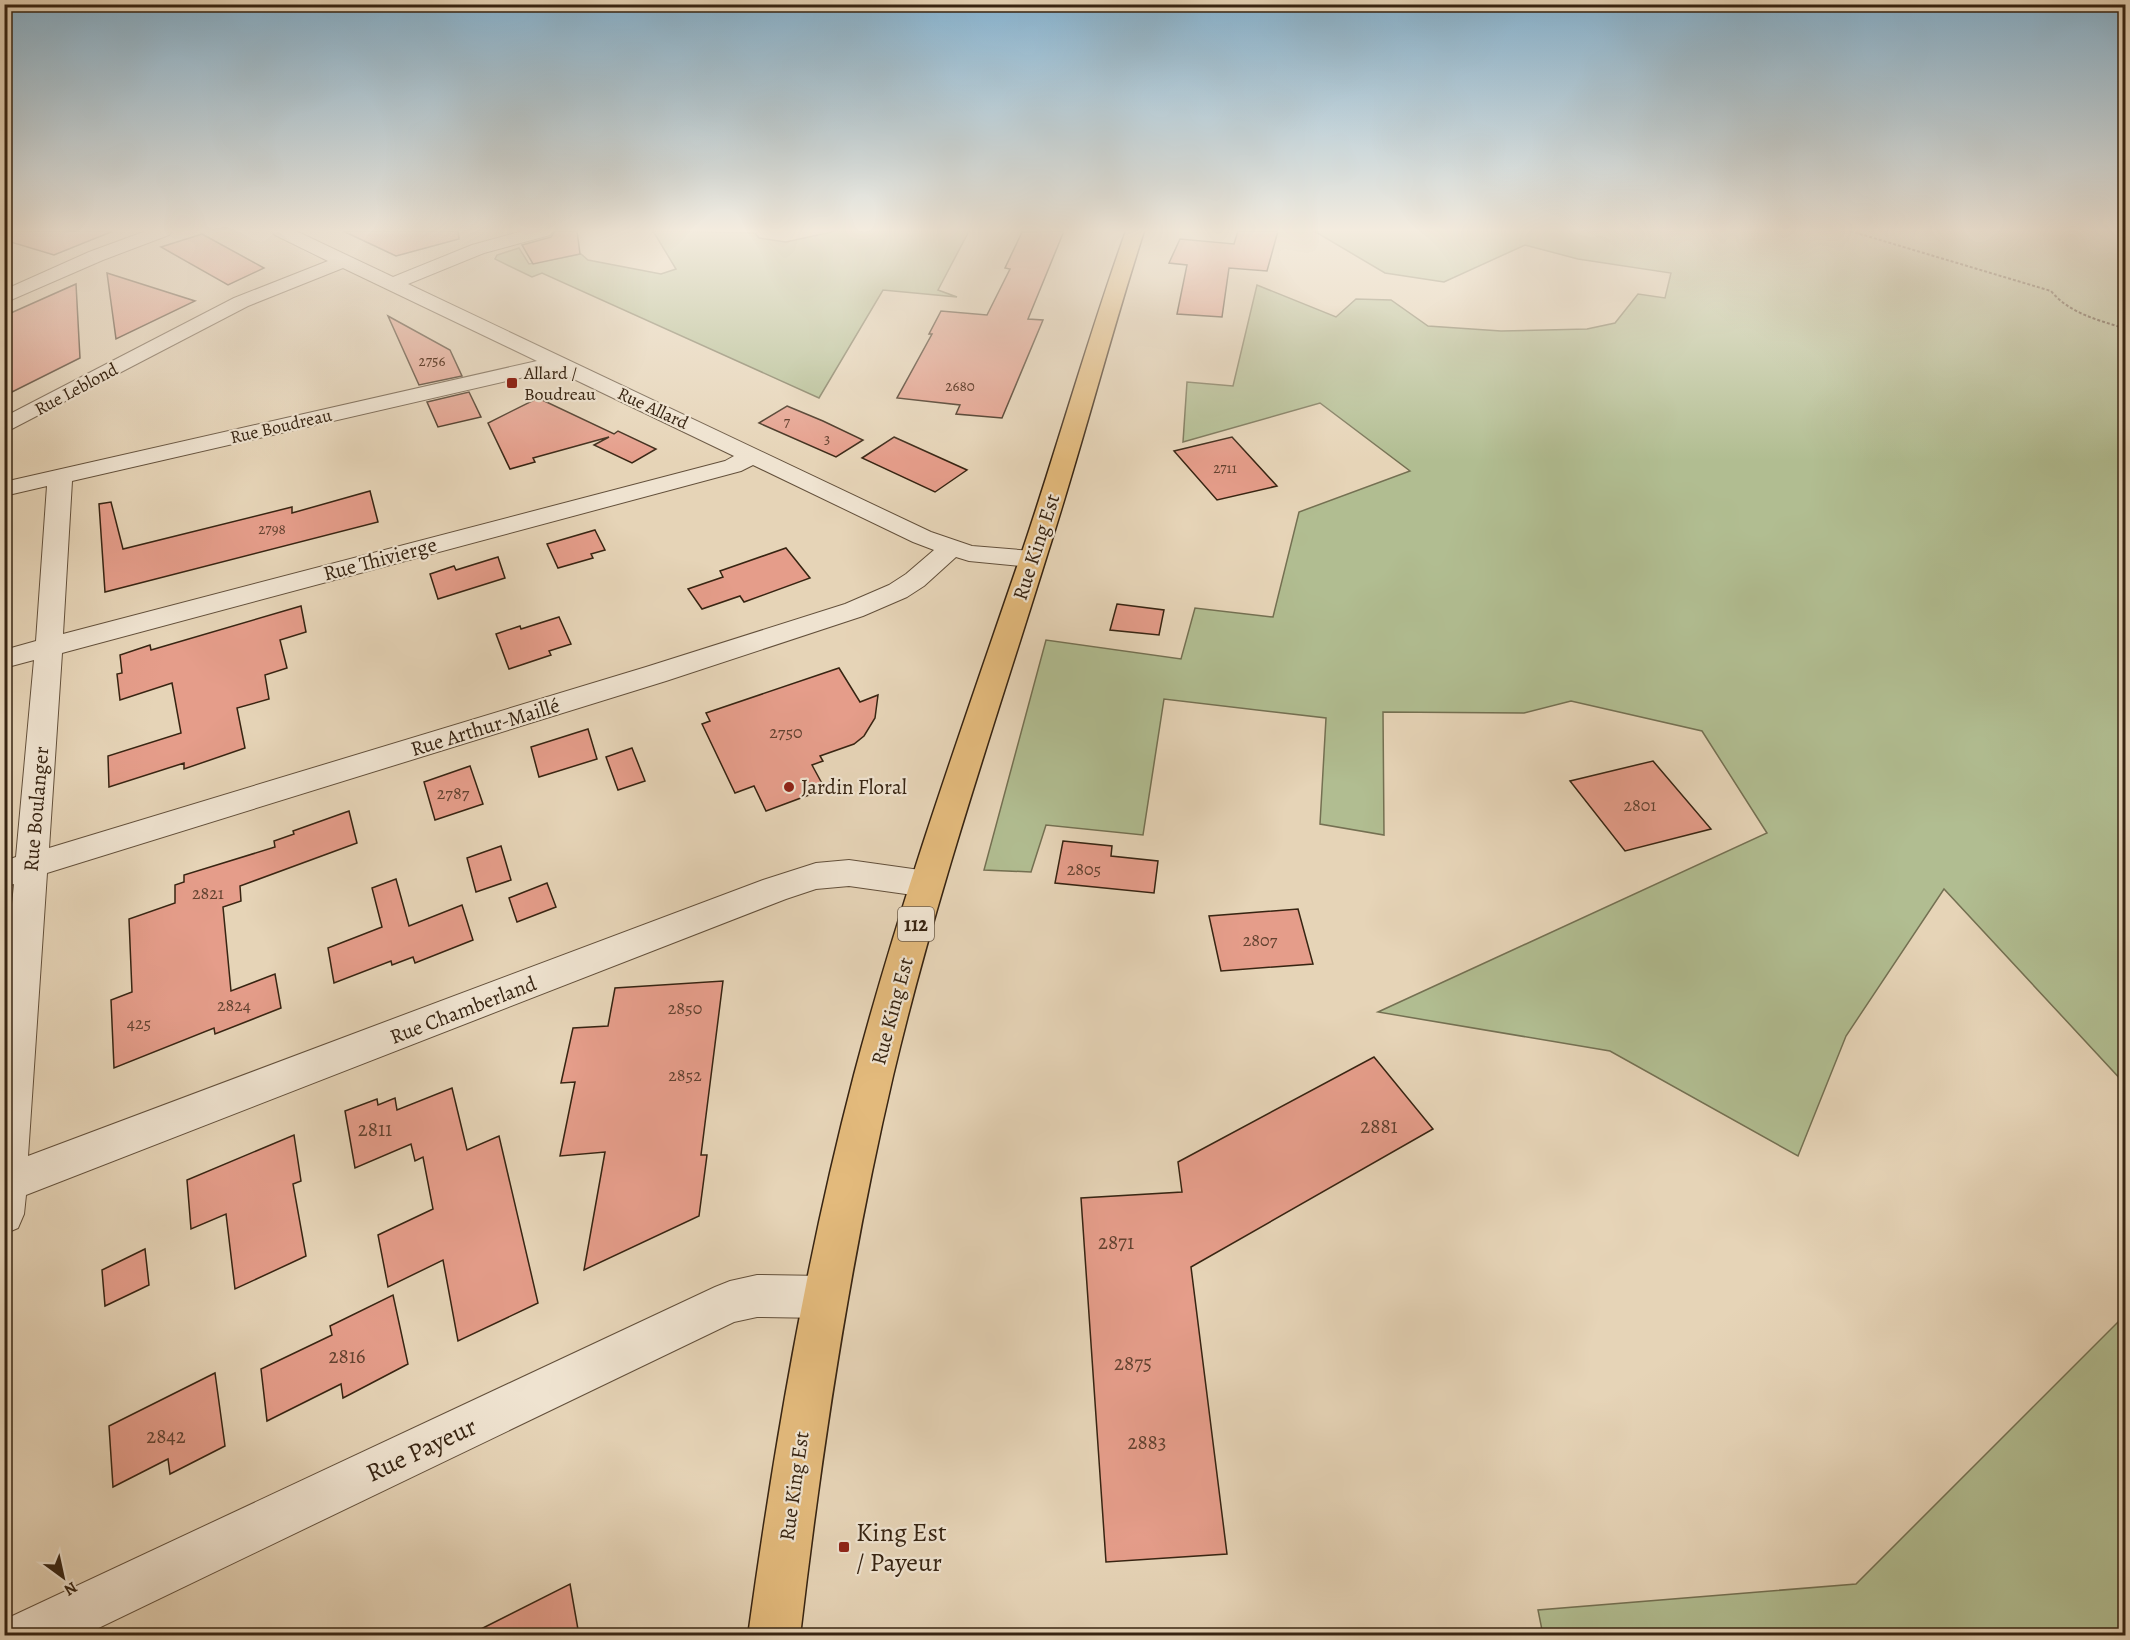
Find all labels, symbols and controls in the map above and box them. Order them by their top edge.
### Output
house number: 2756 [419,351,445,371]
street label: Rue Leblond [30,357,122,421]
place label: Allard / Boudreau [523,361,596,406]
marker: Allard / Boudreau [505,376,519,390]
house number: 2680 [945,376,975,396]
street label: Rue Allard [614,381,693,435]
street label: Rue Boudreau [228,403,334,449]
house number: 7 [784,412,791,432]
house number: 3 [824,429,830,449]
house number: 2711 [1213,458,1237,478]
street label: Rue King Est [1006,490,1066,604]
house number: 2798 [258,519,286,539]
street label: Rue Thivierge [320,530,440,588]
street label: Rue Arthur-Maillé [407,691,563,763]
house number: 2750 [769,720,803,744]
street label: Rue Boulanger [17,745,55,873]
place label: Jardin Floral [801,773,907,801]
marker: Jardin Floral [782,780,796,794]
house number: 2787 [437,781,470,805]
house number: 2801 [1623,793,1657,817]
house number: 2805 [1067,857,1101,881]
house number: 2821 [192,881,224,905]
road number: 112 [898,907,934,941]
house number: 2807 [1243,928,1278,952]
street label: Rue King Est [864,954,920,1068]
street label: Rue Chamberland [386,969,541,1051]
house number: 2824 [217,993,251,1017]
house number: 2850 [668,996,702,1020]
house number: 425 [127,1011,151,1035]
house number: 2852 [668,1063,702,1087]
house number: 2881 [1360,1112,1398,1140]
house number: 2811 [358,1115,392,1143]
house number: 2871 [1098,1228,1134,1256]
house number: 2816 [328,1342,366,1370]
house number: 2875 [1114,1349,1152,1377]
street label: Rue Payeur [360,1409,482,1490]
house number: 2842 [146,1422,186,1450]
house number: 2883 [1127,1428,1167,1456]
street label: Rue King Est [772,1429,816,1543]
place label: King Est / Payeur [856,1515,947,1580]
marker: King Est / Payeur [837,1540,851,1554]
north arrow [33,1547,93,1607]
text: N [59,1576,82,1601]

